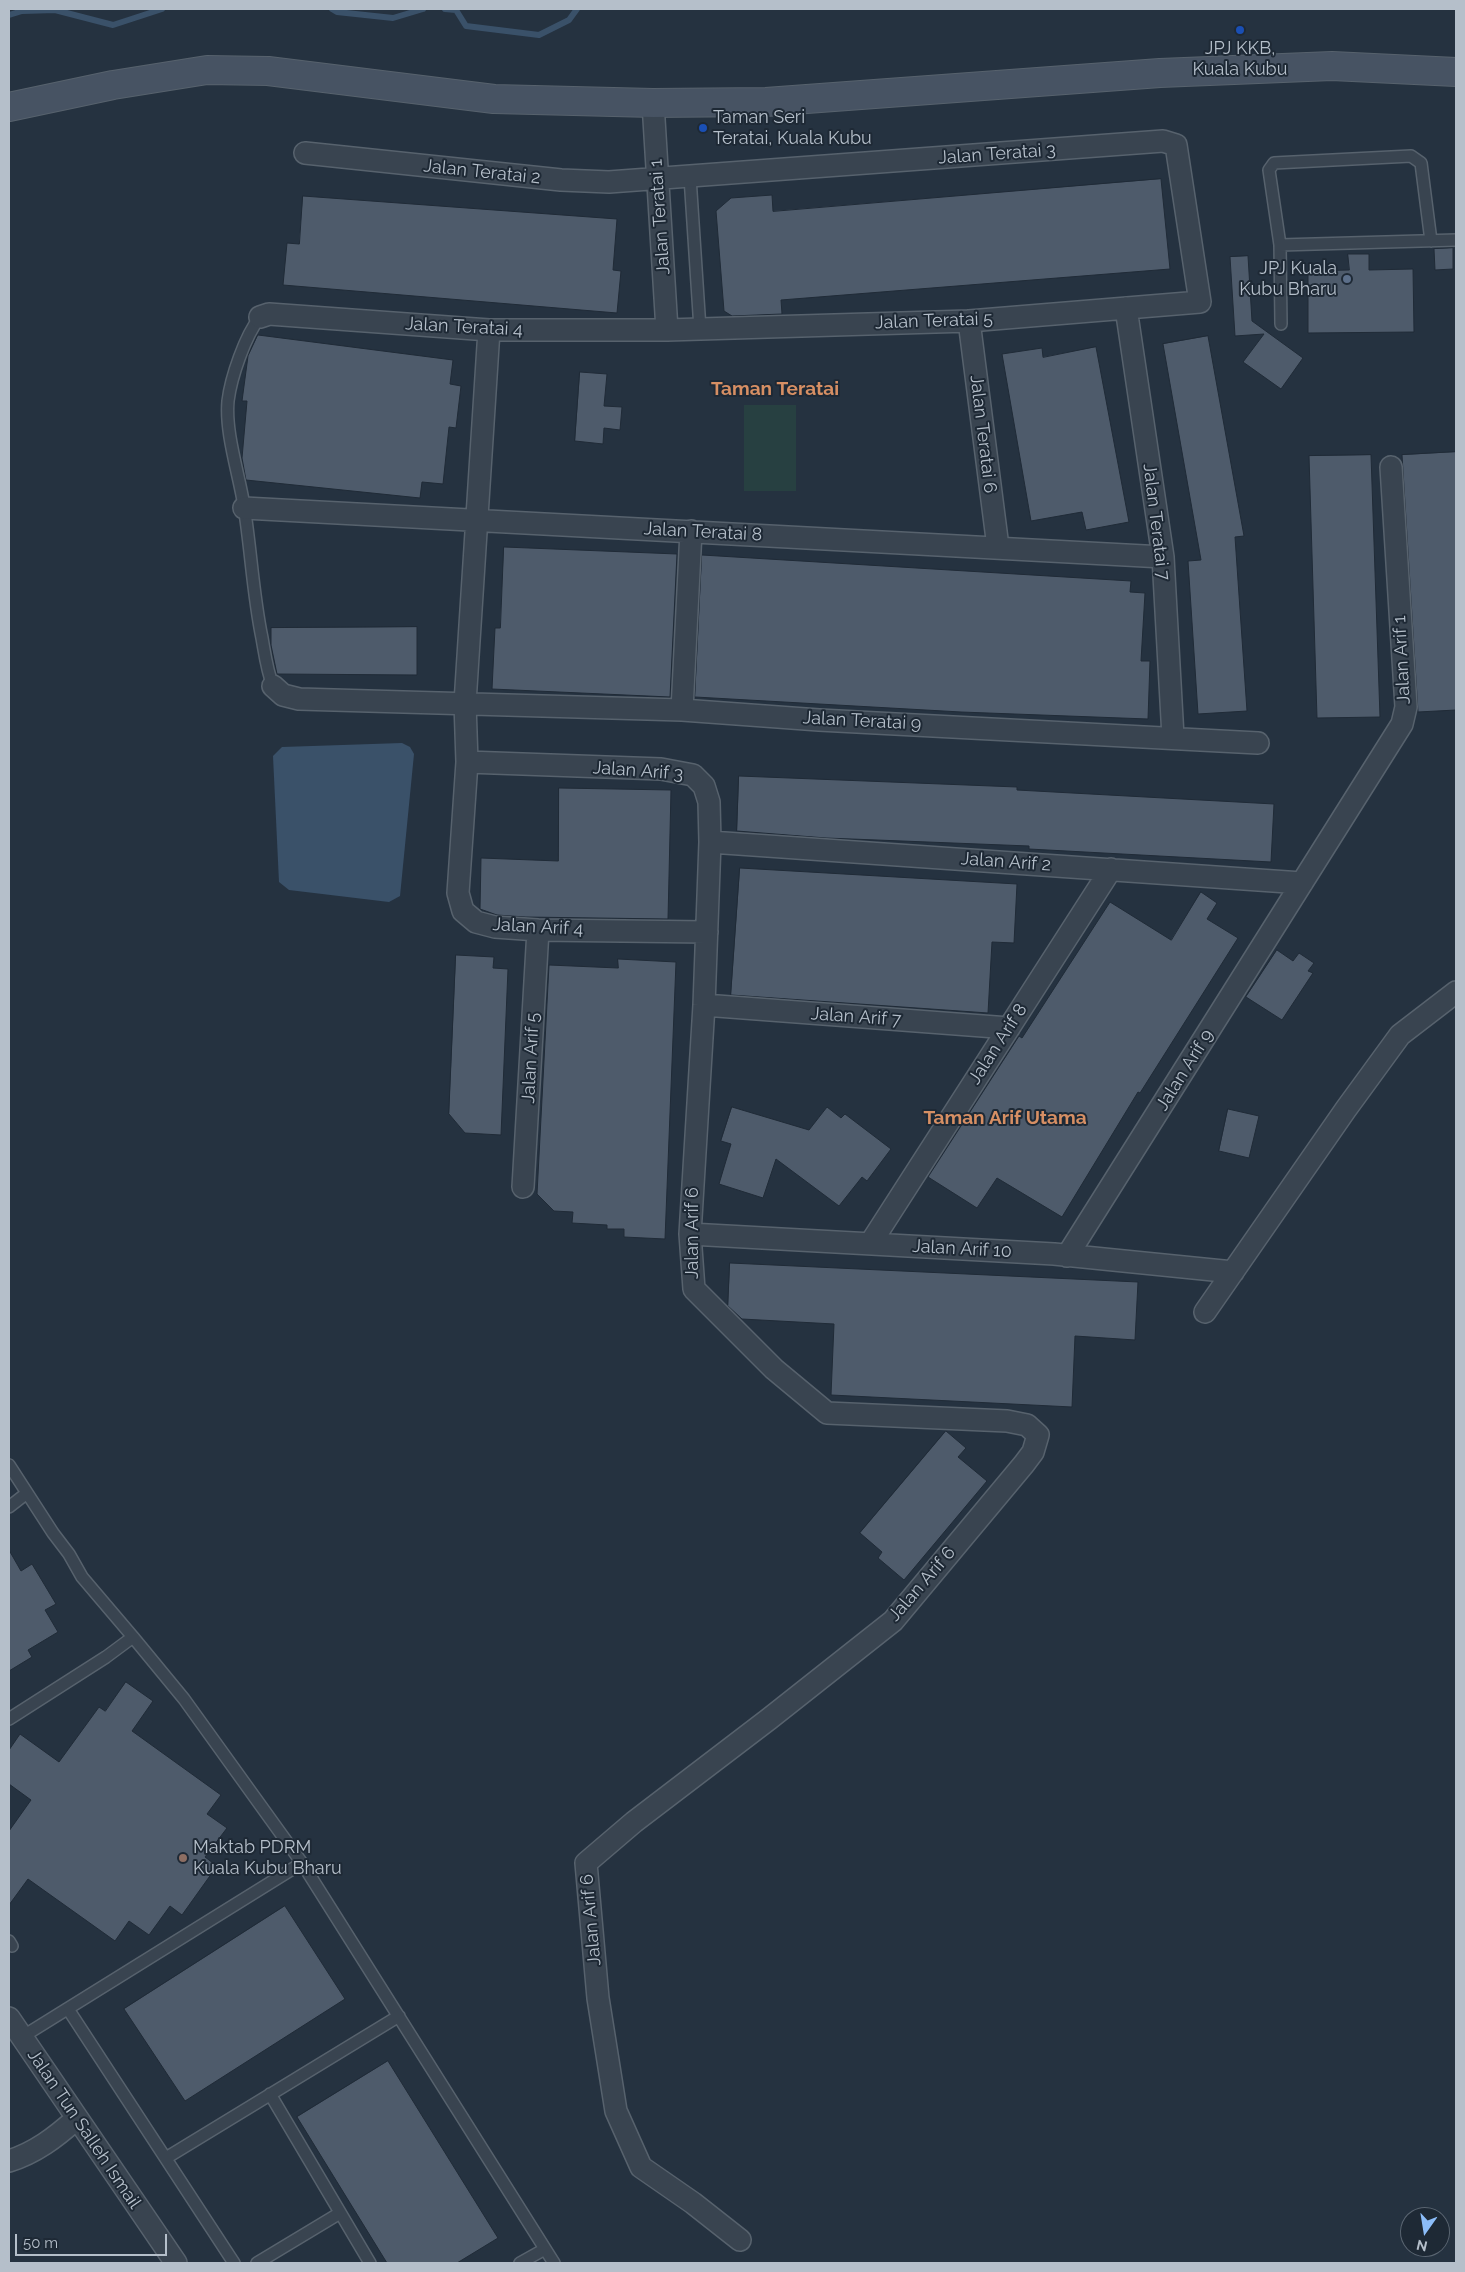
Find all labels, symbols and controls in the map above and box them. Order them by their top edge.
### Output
marker: JPJ KKB, Kuala Kubu [1234,24,1246,36]
place label: JPJ KKB, Kuala Kubu [1193,38,1287,80]
place label: Taman Seri Teratai, Kuala Kubu [713,107,872,150]
marker: Taman Seri Teratai, Kuala Kubu [697,122,709,134]
street label: Jalan Teratai 3 [938,139,1056,169]
street label: Jalan Teratai 2 [422,155,542,189]
street label: Jalan Teratai 1 [645,159,675,275]
place label: JPJ Kuala Kubu Bharu [1239,258,1337,300]
marker: JPJ Kuala Kubu Bharu [1341,273,1353,285]
street label: Jalan Teratai 5 [875,308,993,334]
street label: Jalan Teratai 4 [405,313,523,341]
street label: Jalan Teratai 6 [965,374,1001,494]
district label: Taman Teratai [711,378,839,400]
street label: Jalan Teratai 7 [1138,462,1174,582]
street label: Jalan Teratai 8 [643,518,763,546]
street label: Jalan Arif 1 [1389,615,1415,705]
street label: Jalan Teratai 9 [802,707,922,735]
street label: Jalan Arif 3 [592,757,684,785]
street label: Jalan Arif 2 [960,848,1052,876]
street label: Jalan Arif 4 [492,914,584,940]
street label: Jalan Arif 8 [964,1000,1032,1088]
street label: Jalan Arif 7 [810,1003,902,1031]
street label: Jalan Arif 5 [518,1012,544,1104]
street label: Jalan Arif 9 [1152,1025,1218,1115]
district label: Taman Arif Utama [923,1107,1087,1129]
street label: Jalan Arif 6 [682,1187,704,1279]
street label: Jalan Arif 10 [912,1236,1012,1262]
street label: Jalan Arif 6 [884,1542,960,1626]
place label: Maktab PDRM Kuala Kubu Bharu [193,1837,342,1880]
marker: Maktab PDRM Kuala Kubu Bharu [177,1852,189,1864]
street label: Jalan Arif 6 [576,1873,606,1967]
street label: Jalan Tun Salleh Ismail [23,2045,145,2213]
north arrow [1400,2207,1450,2257]
scale bar [18,2224,170,2256]
text: 50 m [23,2234,58,2252]
text: N [1415,2237,1429,2255]

